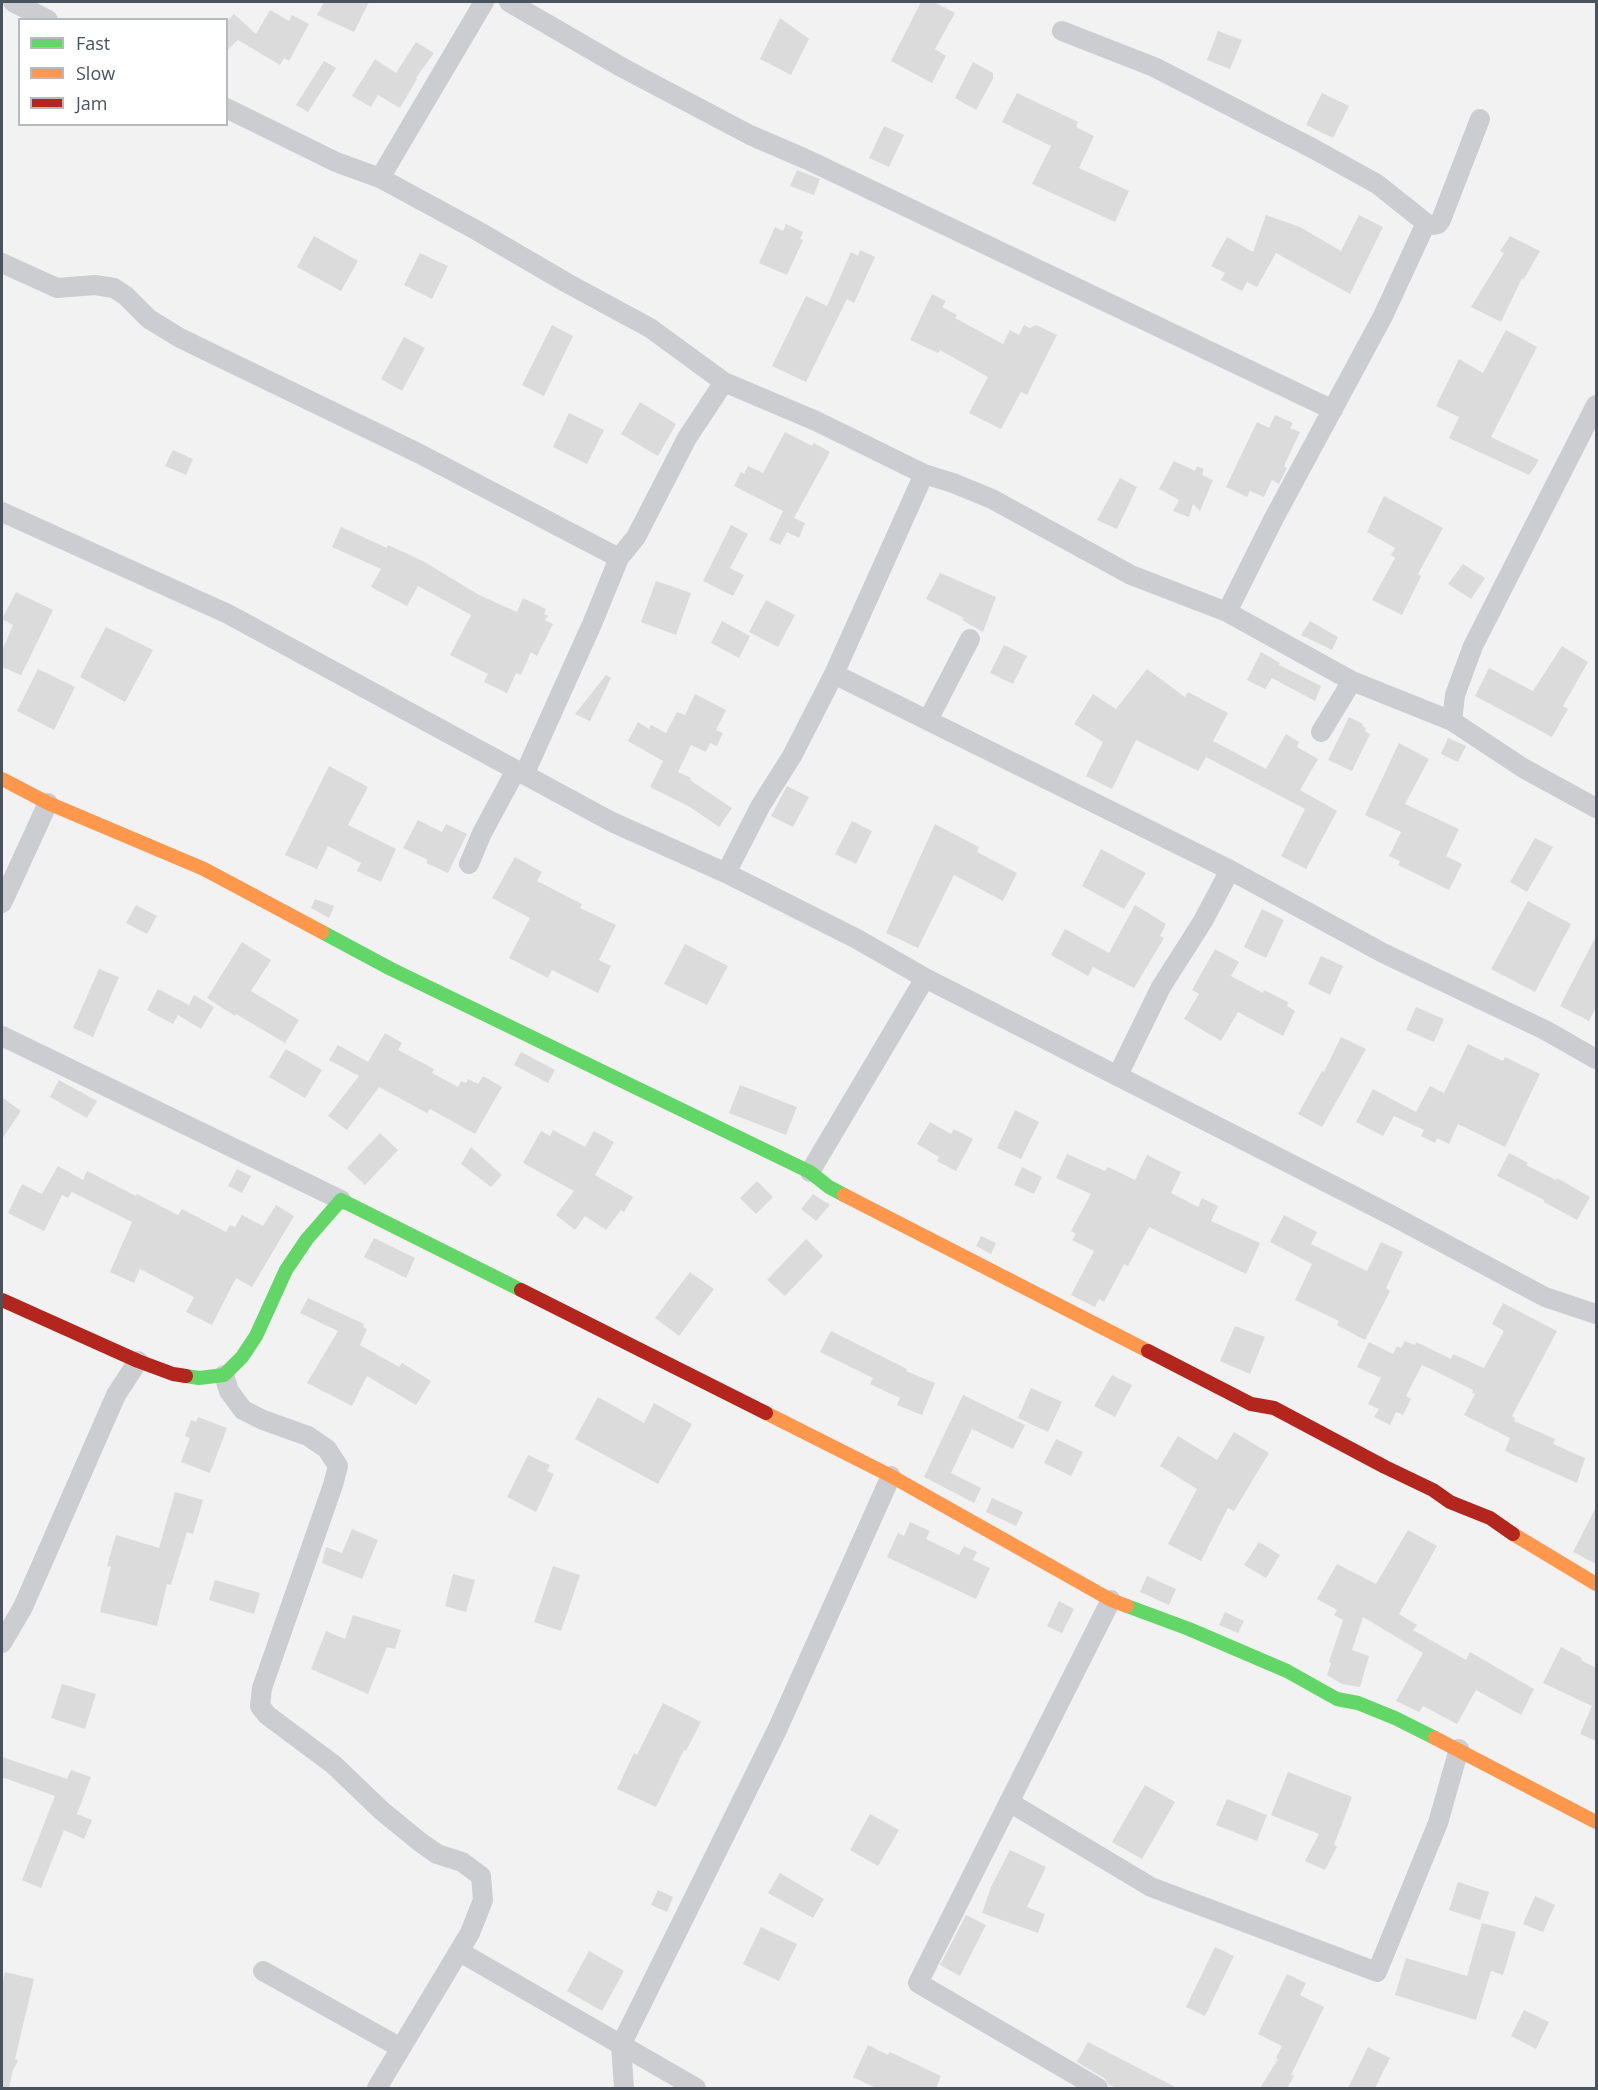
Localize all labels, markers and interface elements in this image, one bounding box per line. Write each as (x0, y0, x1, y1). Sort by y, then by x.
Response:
legend (18, 18, 228, 126)
text: Fast (76, 31, 110, 55)
text: Slow (76, 61, 115, 85)
text: Jam (76, 91, 108, 115)

